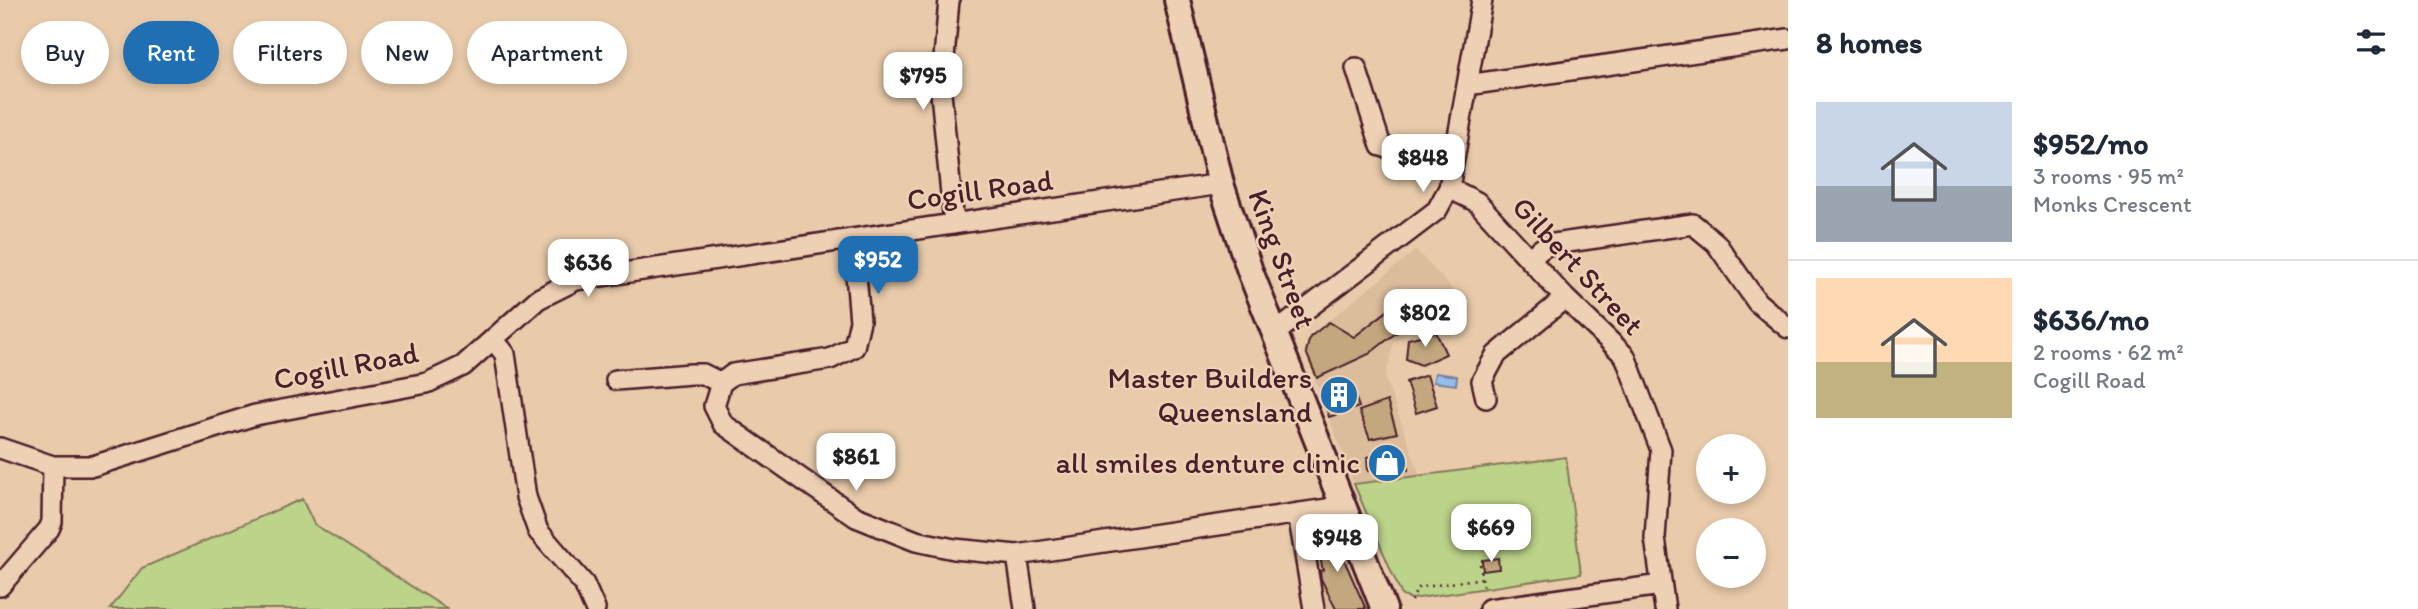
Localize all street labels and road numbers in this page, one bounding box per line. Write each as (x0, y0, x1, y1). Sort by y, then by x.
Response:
street label: Cogill Road (905, 161, 1056, 218)
street label: King Street (1240, 184, 1325, 334)
street label: Gilbert Street (1505, 189, 1652, 343)
street label: Cogill Road (270, 333, 422, 398)

